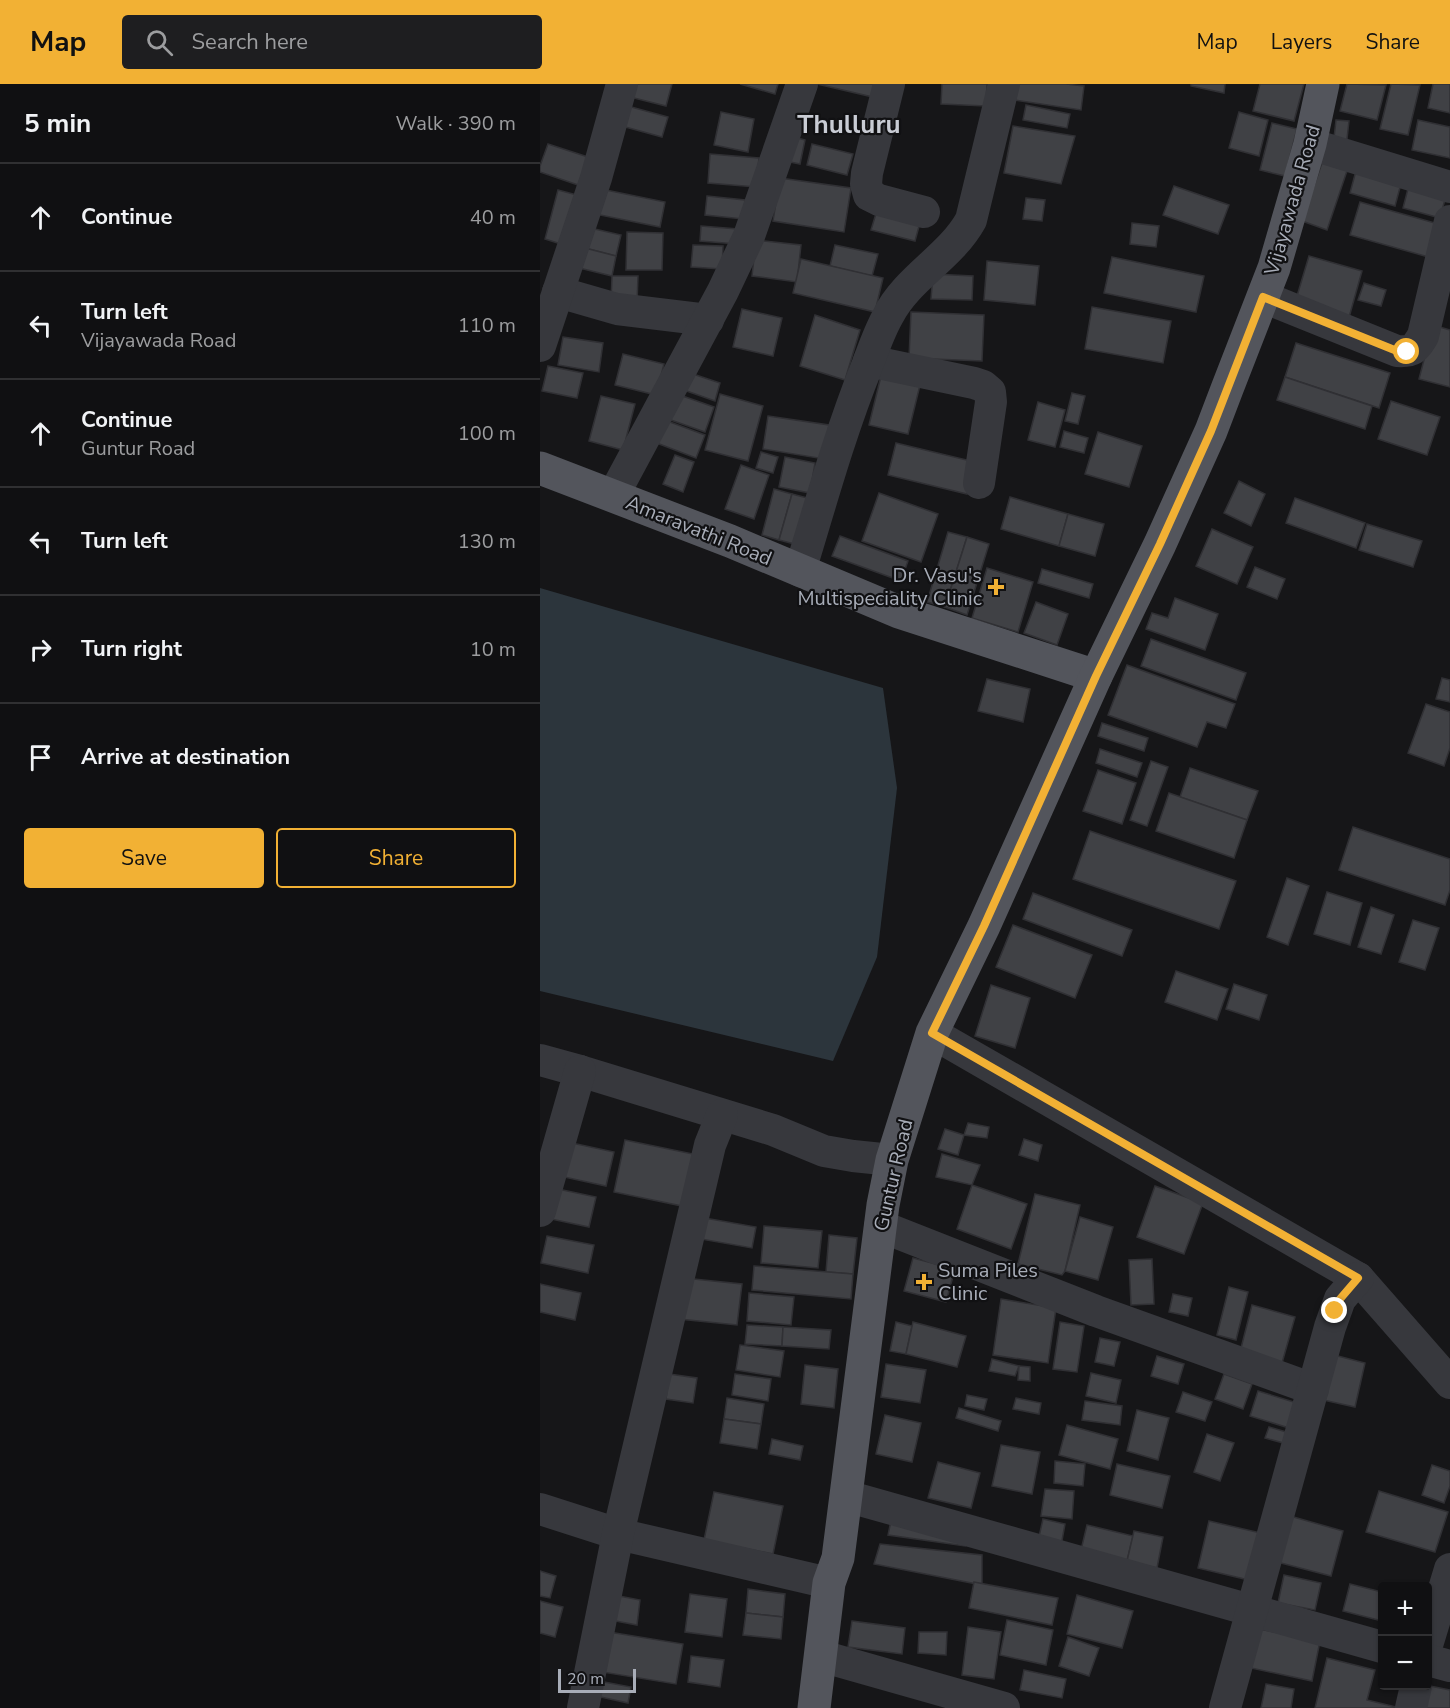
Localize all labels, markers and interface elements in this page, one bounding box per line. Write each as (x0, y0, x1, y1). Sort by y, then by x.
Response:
search box (122, 15, 542, 69)
text: Map (30, 23, 86, 61)
icon: search (143, 26, 176, 59)
text: Search here (191, 27, 308, 57)
text: Map (1196, 28, 1238, 56)
text: Layers (1271, 28, 1332, 56)
text: Share (1365, 28, 1420, 56)
text: 5 min (24, 106, 91, 141)
district label: Thulluru (797, 107, 901, 142)
text: Walk · 390 m (396, 110, 516, 137)
street label: Vijayawada Road (1258, 122, 1327, 279)
icon: ahead (24, 201, 57, 234)
text: Continue (81, 202, 172, 232)
text: 40 m (470, 204, 516, 231)
text: Turn left (81, 297, 168, 327)
icon: left (24, 309, 57, 342)
text: 110 m (458, 312, 516, 339)
text: Vijayawada Road (81, 327, 236, 354)
route start (1393, 338, 1419, 364)
text: Continue (81, 405, 172, 435)
icon: ahead (24, 417, 57, 450)
text: 100 m (458, 420, 516, 447)
text: Guntur Road (81, 435, 195, 462)
street label: Amaravathi Road (622, 489, 776, 572)
icon: left (24, 525, 57, 558)
text: Turn left (81, 526, 168, 556)
text: 130 m (458, 528, 516, 555)
place label: Dr. Vasu's Multispeciality Clinic (797, 562, 982, 612)
marker: Dr. Vasu's Multispeciality Clinic (987, 578, 1005, 596)
icon: right (24, 633, 57, 666)
text: Turn right (81, 634, 182, 664)
text: 10 m (470, 636, 516, 663)
icon: arrive (24, 741, 57, 774)
text: Arrive at destination (81, 742, 290, 772)
button: Save (24, 828, 264, 888)
button: Share (276, 828, 516, 888)
street label: Guntur Road (867, 1116, 919, 1234)
place label: Suma Piles Clinic (938, 1257, 1038, 1307)
marker: Suma Piles Clinic (915, 1273, 933, 1291)
route end (1321, 1297, 1347, 1323)
map controls (1378, 1582, 1432, 1690)
button: + (1378, 1582, 1432, 1636)
button: − (1378, 1636, 1432, 1690)
scale bar (558, 1666, 636, 1694)
text: 20 m (567, 1668, 604, 1690)

